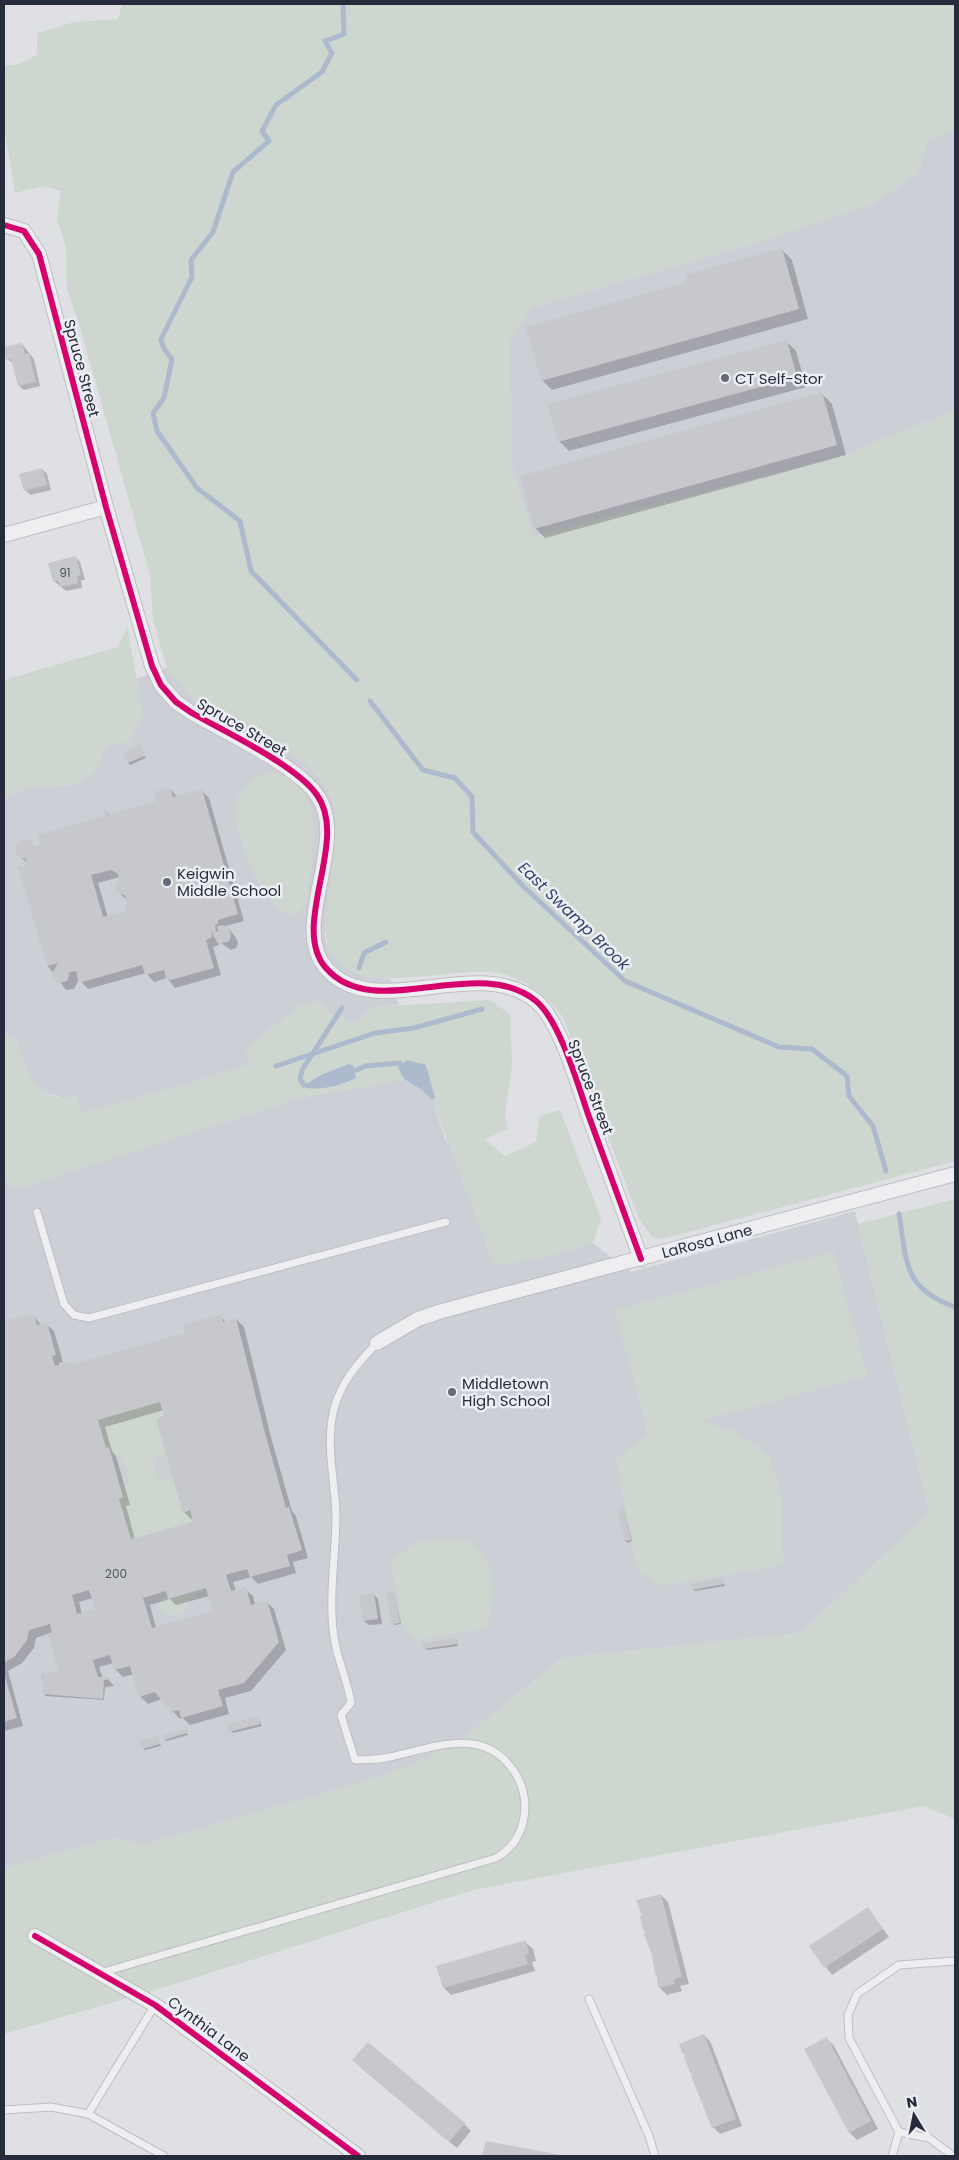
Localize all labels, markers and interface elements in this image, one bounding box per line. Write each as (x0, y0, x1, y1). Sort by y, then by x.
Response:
street label: Spruce Street (59, 317, 105, 419)
place label: CT Self-Stor (735, 368, 824, 389)
marker: CT Self-Stor (719, 372, 731, 384)
house number: 91 (59, 564, 71, 581)
street label: Spruce Street (193, 693, 291, 761)
water label: East Swamp Brook (513, 856, 636, 976)
place label: Keigwin Middle School (177, 863, 281, 901)
marker: Keigwin Middle School (161, 876, 173, 888)
street label: Spruce Street (563, 1036, 619, 1138)
street label: LaRosa Lane (659, 1219, 755, 1263)
place label: Middletown High School (462, 1373, 550, 1411)
marker: Middletown High School (446, 1386, 458, 1398)
house number: 200 (105, 1565, 127, 1582)
street label: Cynthia Lane (164, 1991, 254, 2067)
north arrow (889, 2090, 939, 2140)
text: N (905, 2091, 919, 2113)

